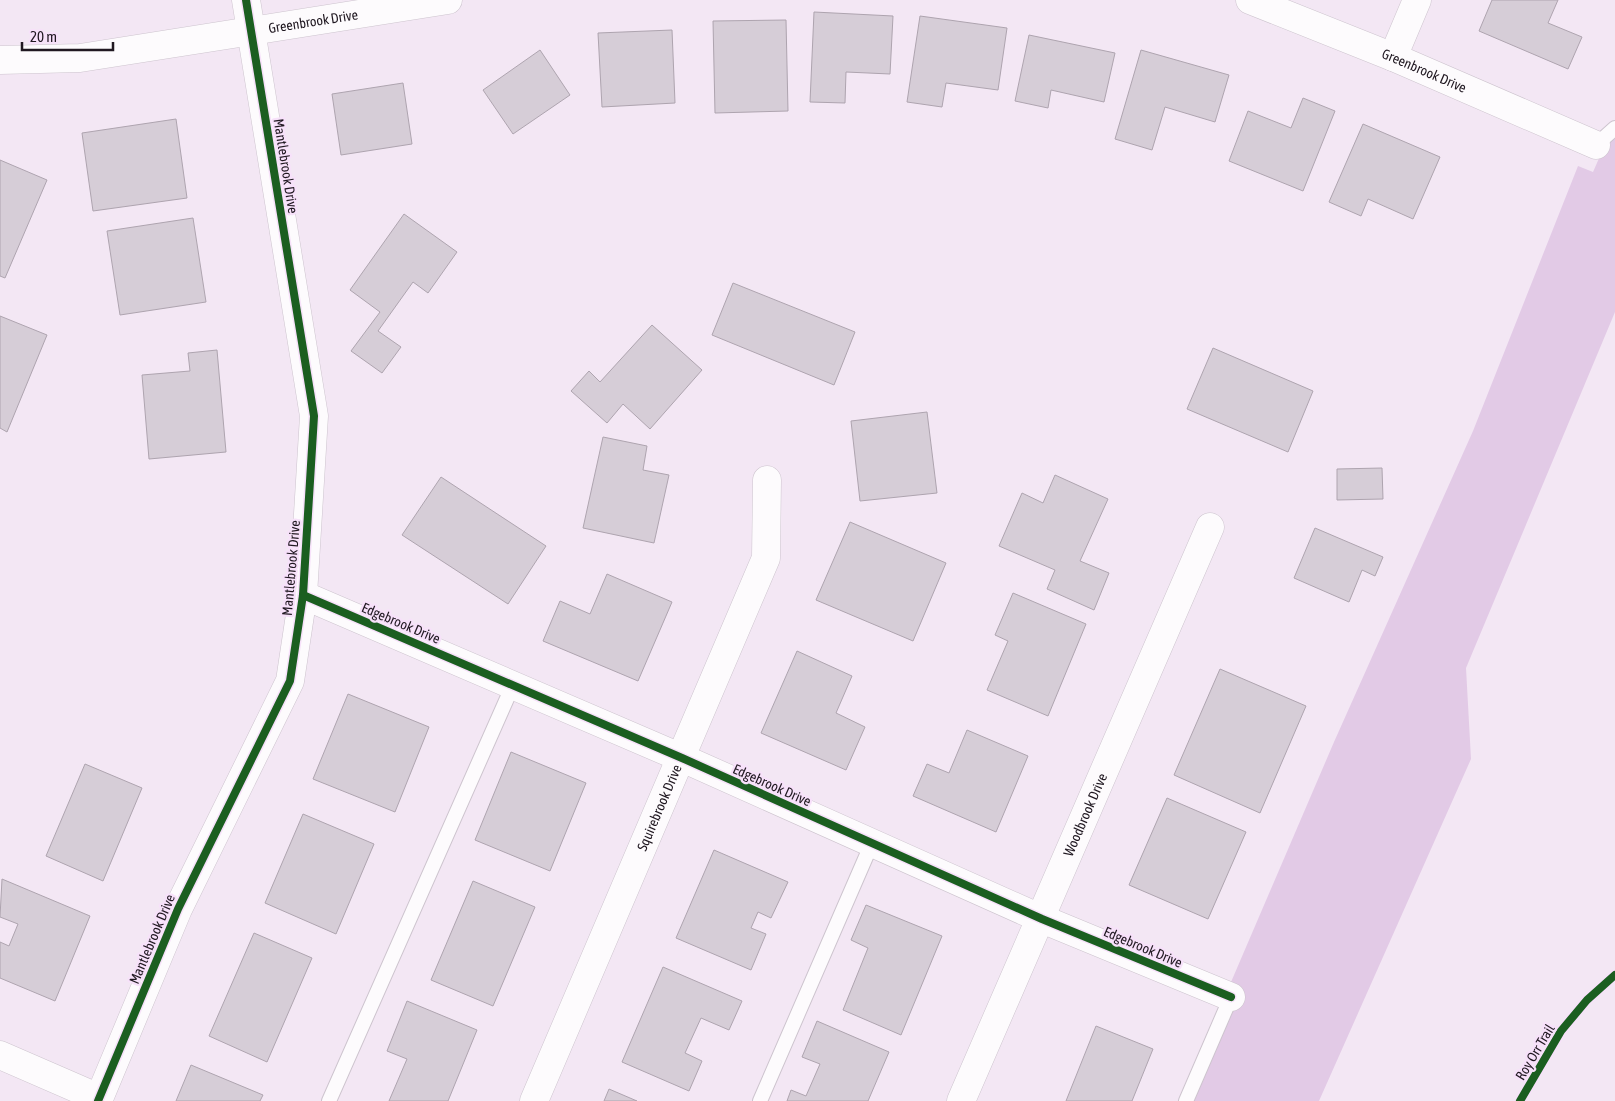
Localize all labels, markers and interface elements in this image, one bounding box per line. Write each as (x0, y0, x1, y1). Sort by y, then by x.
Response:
street label: Greenbrook Drive (267, 6, 359, 36)
scale bar (22, 20, 114, 52)
text: 20 m (30, 28, 57, 45)
street label: Greenbrook Drive (1380, 45, 1469, 96)
street label: Mantlebrook Drive (271, 117, 301, 215)
street label: Mantlebrook Drive (279, 520, 303, 616)
street label: Edgebrook Drive (359, 599, 443, 647)
street label: Edgebrook Drive (730, 761, 814, 809)
street label: Squirebrook Drive (634, 762, 685, 853)
street label: Woodbrook Drive (1060, 771, 1110, 859)
street label: Mantlebrook Drive (126, 892, 178, 986)
street label: Edgebrook Drive (1101, 923, 1185, 971)
street label: Roy Orr Trail (1512, 1021, 1558, 1083)

